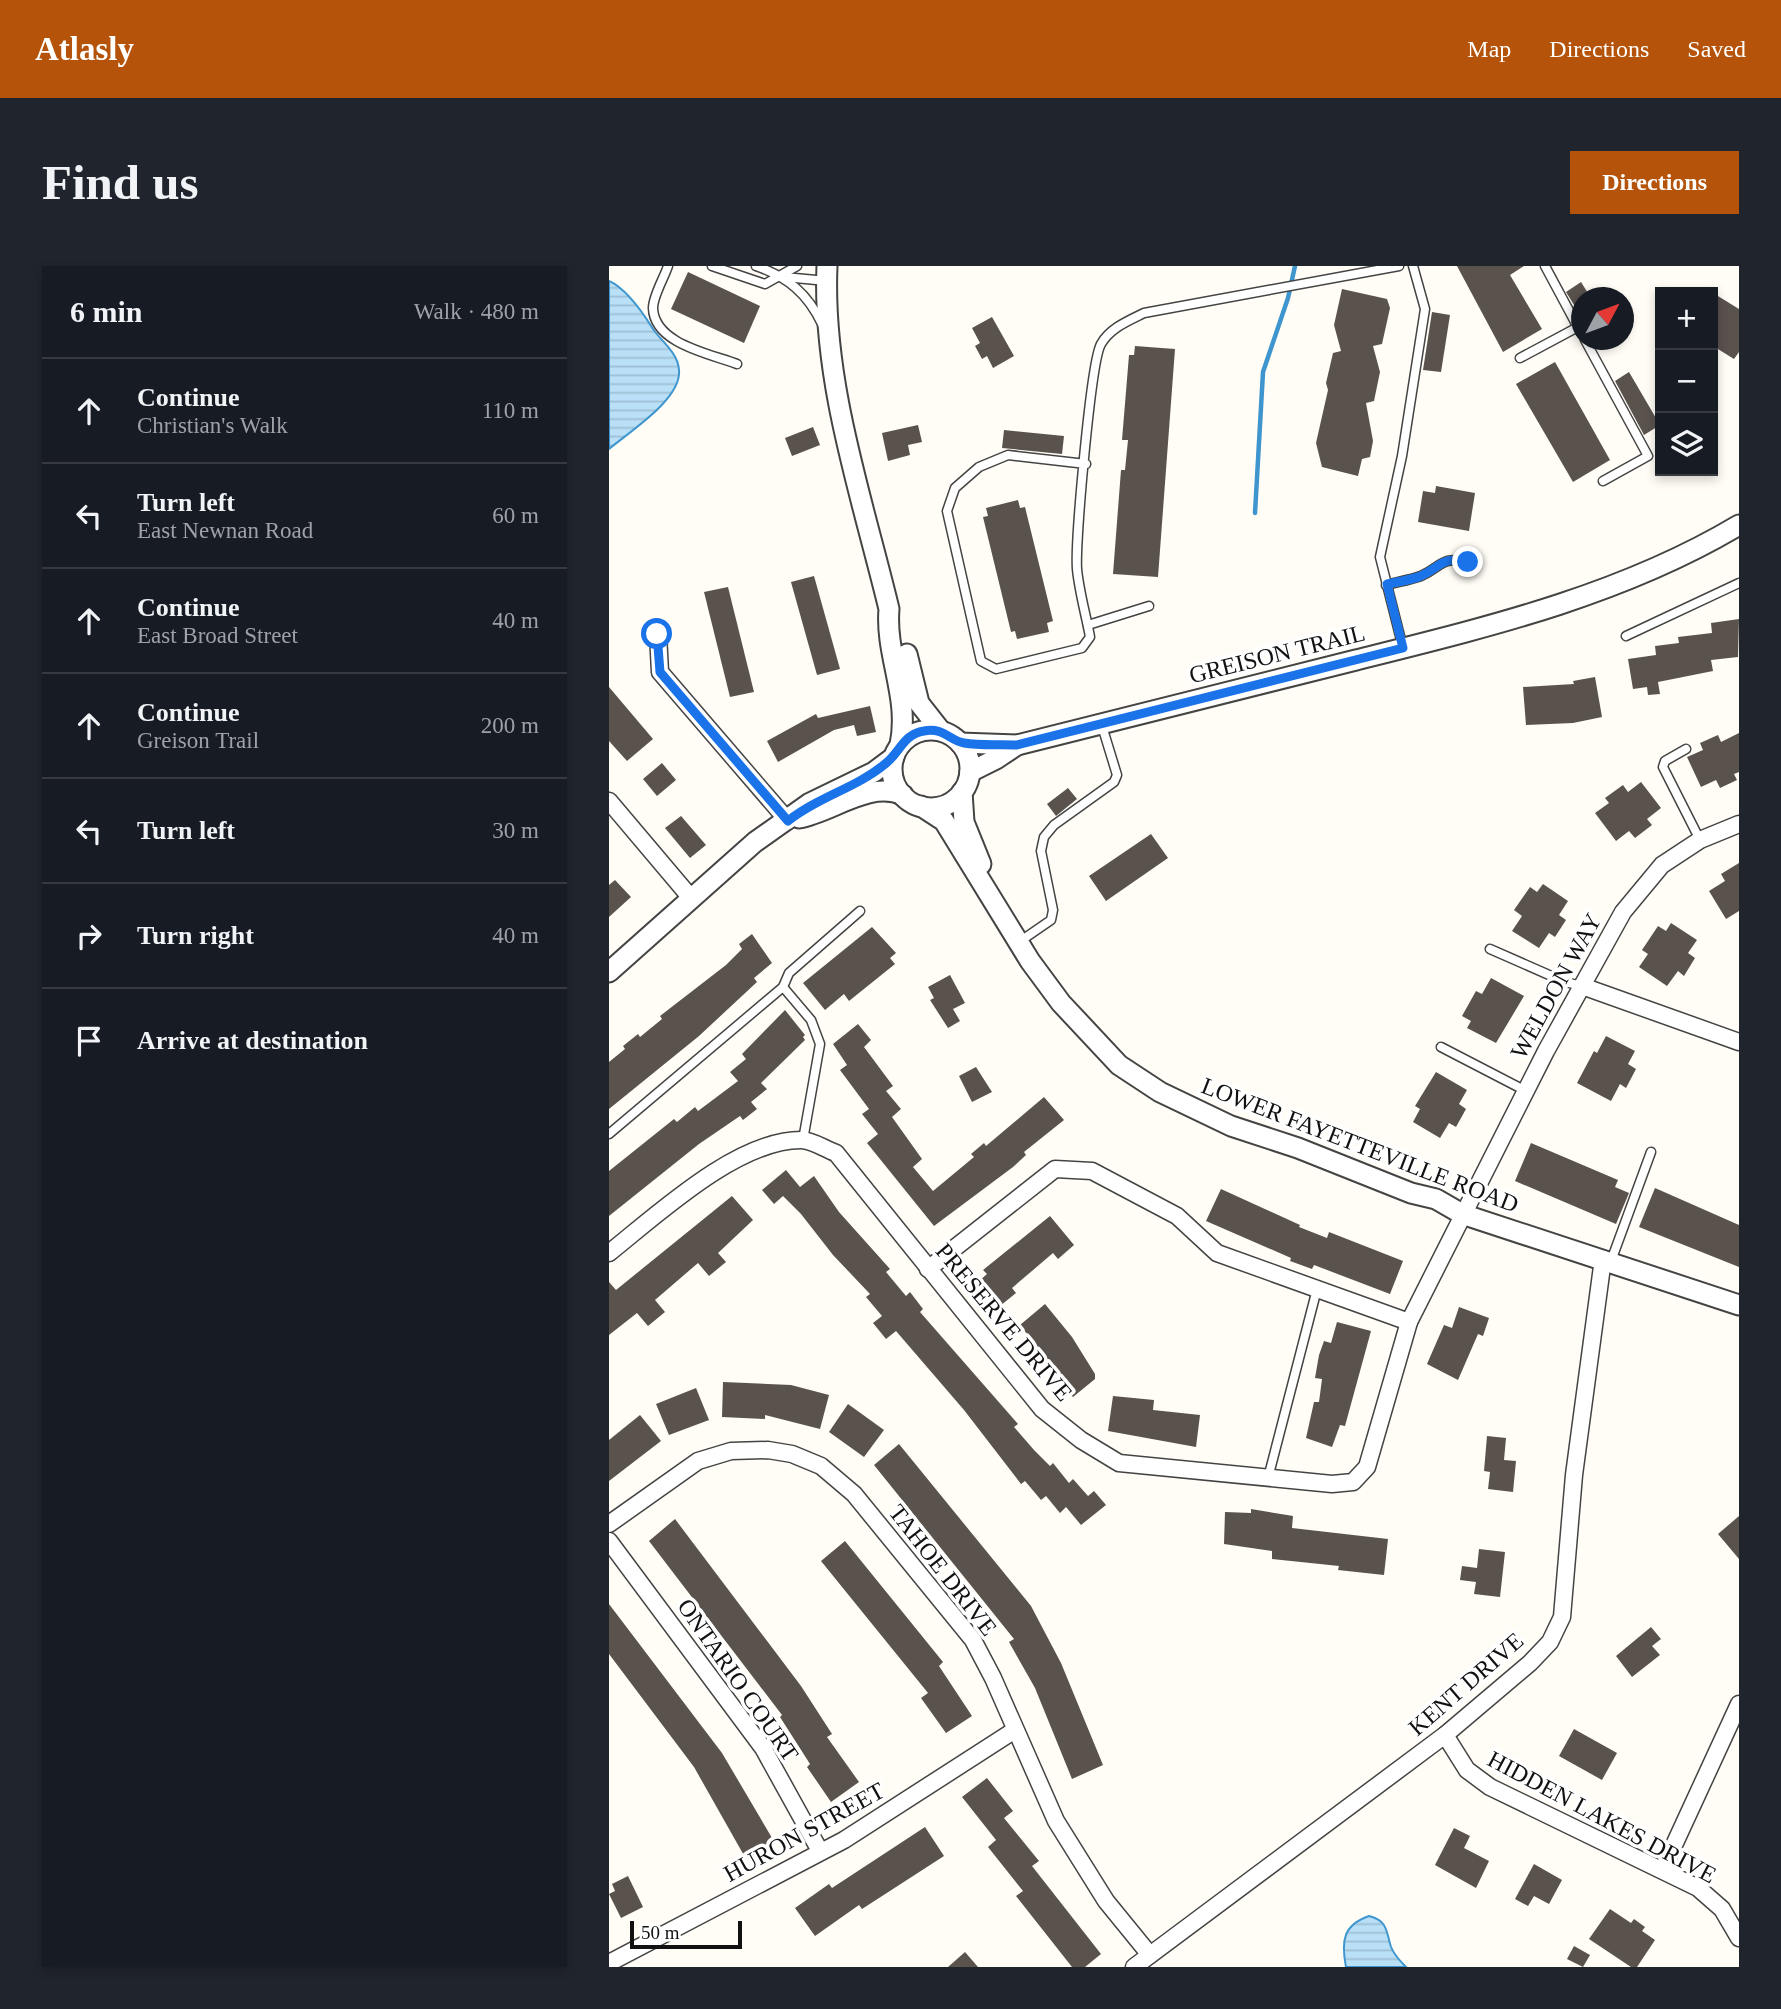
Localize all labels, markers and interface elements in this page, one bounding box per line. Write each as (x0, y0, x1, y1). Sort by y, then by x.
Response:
text: Atlasly (35, 31, 134, 67)
text: Map (1467, 36, 1511, 62)
text: Directions (1549, 36, 1649, 62)
text: Saved (1687, 36, 1746, 62)
button: Directions (1570, 151, 1739, 214)
text: Find us (42, 155, 199, 210)
north arrow (1571, 287, 1634, 350)
map controls (1655, 287, 1718, 476)
button: + (1655, 287, 1718, 350)
text: 6 min (70, 295, 143, 328)
text: Walk · 480 m (414, 299, 539, 324)
button: − (1655, 350, 1718, 413)
text: Continue (137, 383, 240, 412)
icon: ahead (70, 392, 108, 430)
text: 110 m (482, 398, 539, 423)
text: Christian's Walk (137, 413, 288, 438)
button: layers (1655, 413, 1718, 476)
text: Turn left (137, 488, 235, 517)
icon: left (70, 497, 108, 535)
text: 60 m (492, 503, 539, 528)
text: East Newnan Road (137, 518, 313, 543)
route end (1452, 546, 1483, 577)
text: Continue (137, 593, 240, 622)
icon: ahead (70, 602, 108, 640)
text: 40 m (492, 608, 539, 633)
route start (641, 618, 672, 649)
street label: GREISON TRAIL (1186, 620, 1368, 688)
text: East Broad Street (137, 623, 298, 648)
text: Continue (137, 698, 240, 727)
icon: ahead (70, 707, 108, 745)
text: 200 m (481, 713, 539, 738)
text: Greison Trail (137, 728, 259, 753)
icon: left (70, 812, 108, 850)
text: Turn left (137, 816, 235, 845)
text: 30 m (492, 818, 539, 843)
street label: WELDON WAY (1505, 909, 1607, 1063)
icon: right (70, 917, 108, 955)
text: Turn right (137, 921, 254, 950)
text: 40 m (492, 923, 539, 948)
icon: arrive (70, 1022, 108, 1060)
text: Arrive at destination (137, 1026, 368, 1055)
street label: LOWER FAYETTEVILLE ROAD (1198, 1072, 1522, 1218)
street label: PRESERVE DRIVE (931, 1238, 1077, 1406)
street label: TAHOE DRIVE (884, 1499, 1002, 1641)
street label: ONTARIO COURT (672, 1594, 804, 1766)
street label: KENT DRIVE (1404, 1627, 1528, 1741)
street label: HIDDEN LAKES DRIVE (1483, 1746, 1721, 1888)
street label: HURON STREET (719, 1777, 889, 1887)
scale bar (630, 1918, 742, 1950)
text: 50 m (641, 1922, 680, 1943)

